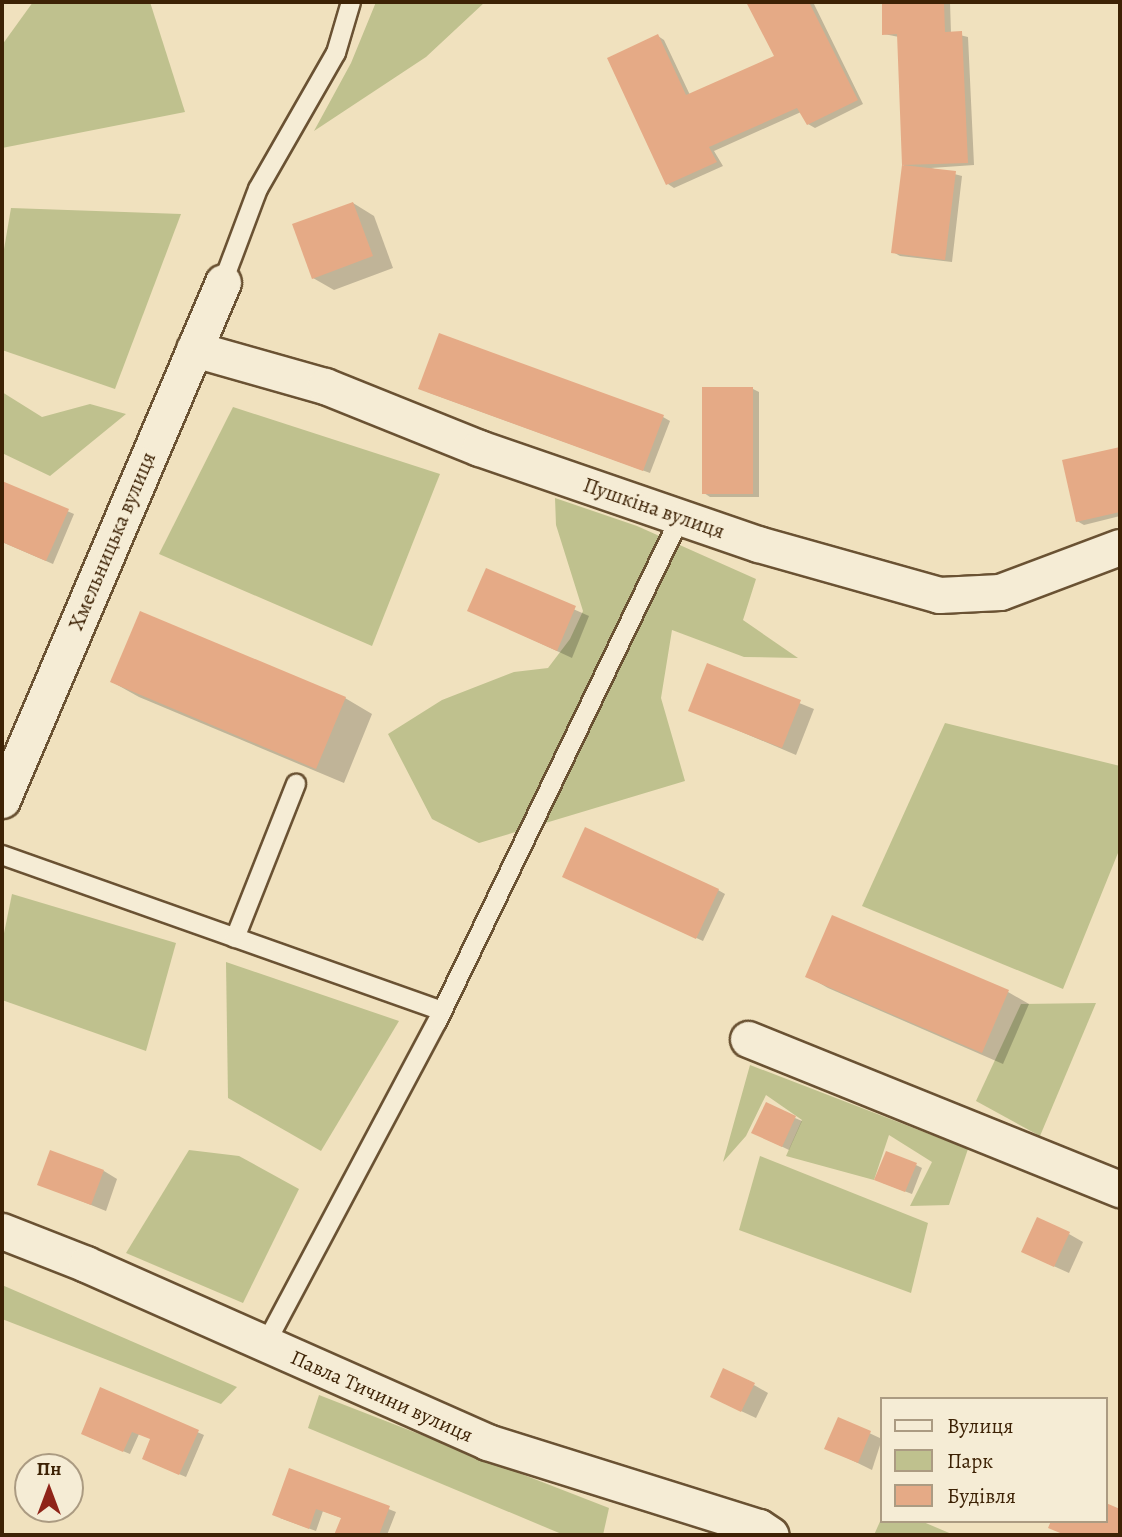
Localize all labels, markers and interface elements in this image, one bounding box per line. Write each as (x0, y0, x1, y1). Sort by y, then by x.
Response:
street label: Хмельницька вулиця (63, 448, 161, 634)
street label: Пушкіна вулиця (580, 472, 728, 544)
street label: Павла Тичини вулиця (287, 1344, 477, 1448)
legend (880, 1397, 1108, 1523)
text: Вулиця (947, 1412, 1013, 1440)
text: Парк (947, 1447, 993, 1475)
north arrow (14, 1453, 84, 1523)
text: Пн (37, 1456, 61, 1482)
text: Будівля (947, 1482, 1016, 1510)

